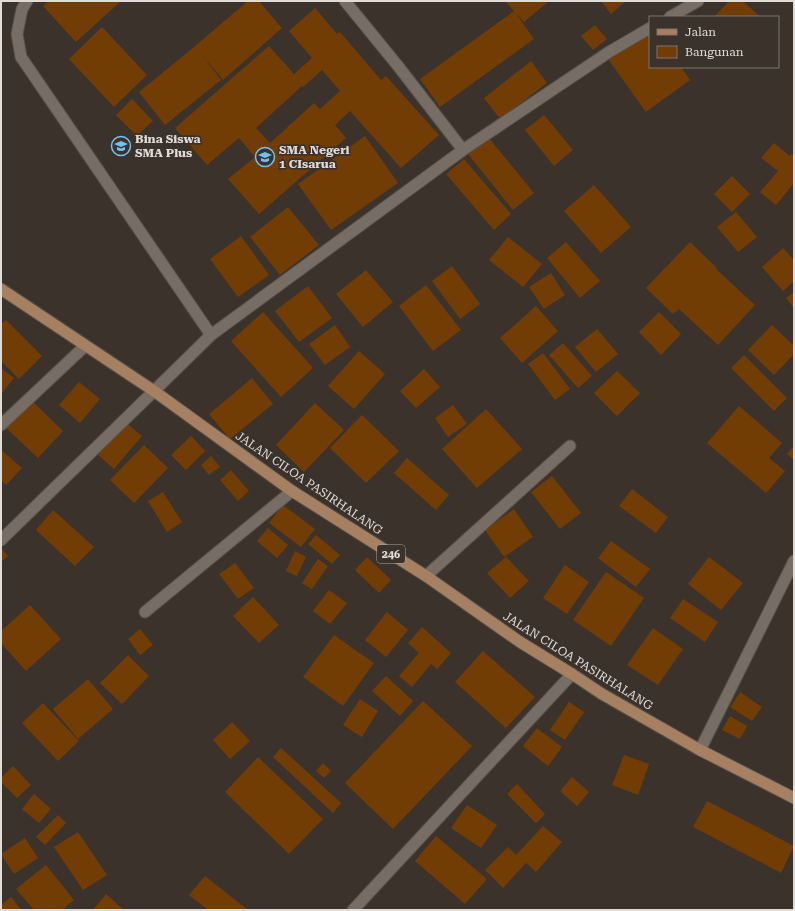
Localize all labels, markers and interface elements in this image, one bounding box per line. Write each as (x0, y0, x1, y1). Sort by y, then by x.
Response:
legend (649, 16, 779, 68)
text: Jalan (685, 25, 716, 39)
text: Bangunan (685, 45, 744, 59)
place label: Bina Siswa SMA Plus (135, 132, 201, 160)
school or university icon: Bina Siswa SMA Plus (110, 135, 132, 157)
place label: SMA Negeri 1 CIsarua (279, 143, 350, 171)
school or university icon: SMA Negeri 1 CIsarua (254, 146, 276, 168)
street label: JALAN CILOA PASIRHALANG (233, 429, 386, 538)
road number: 246 (377, 545, 405, 563)
street label: JALAN CILOA PASIRHALANG (501, 609, 656, 713)

